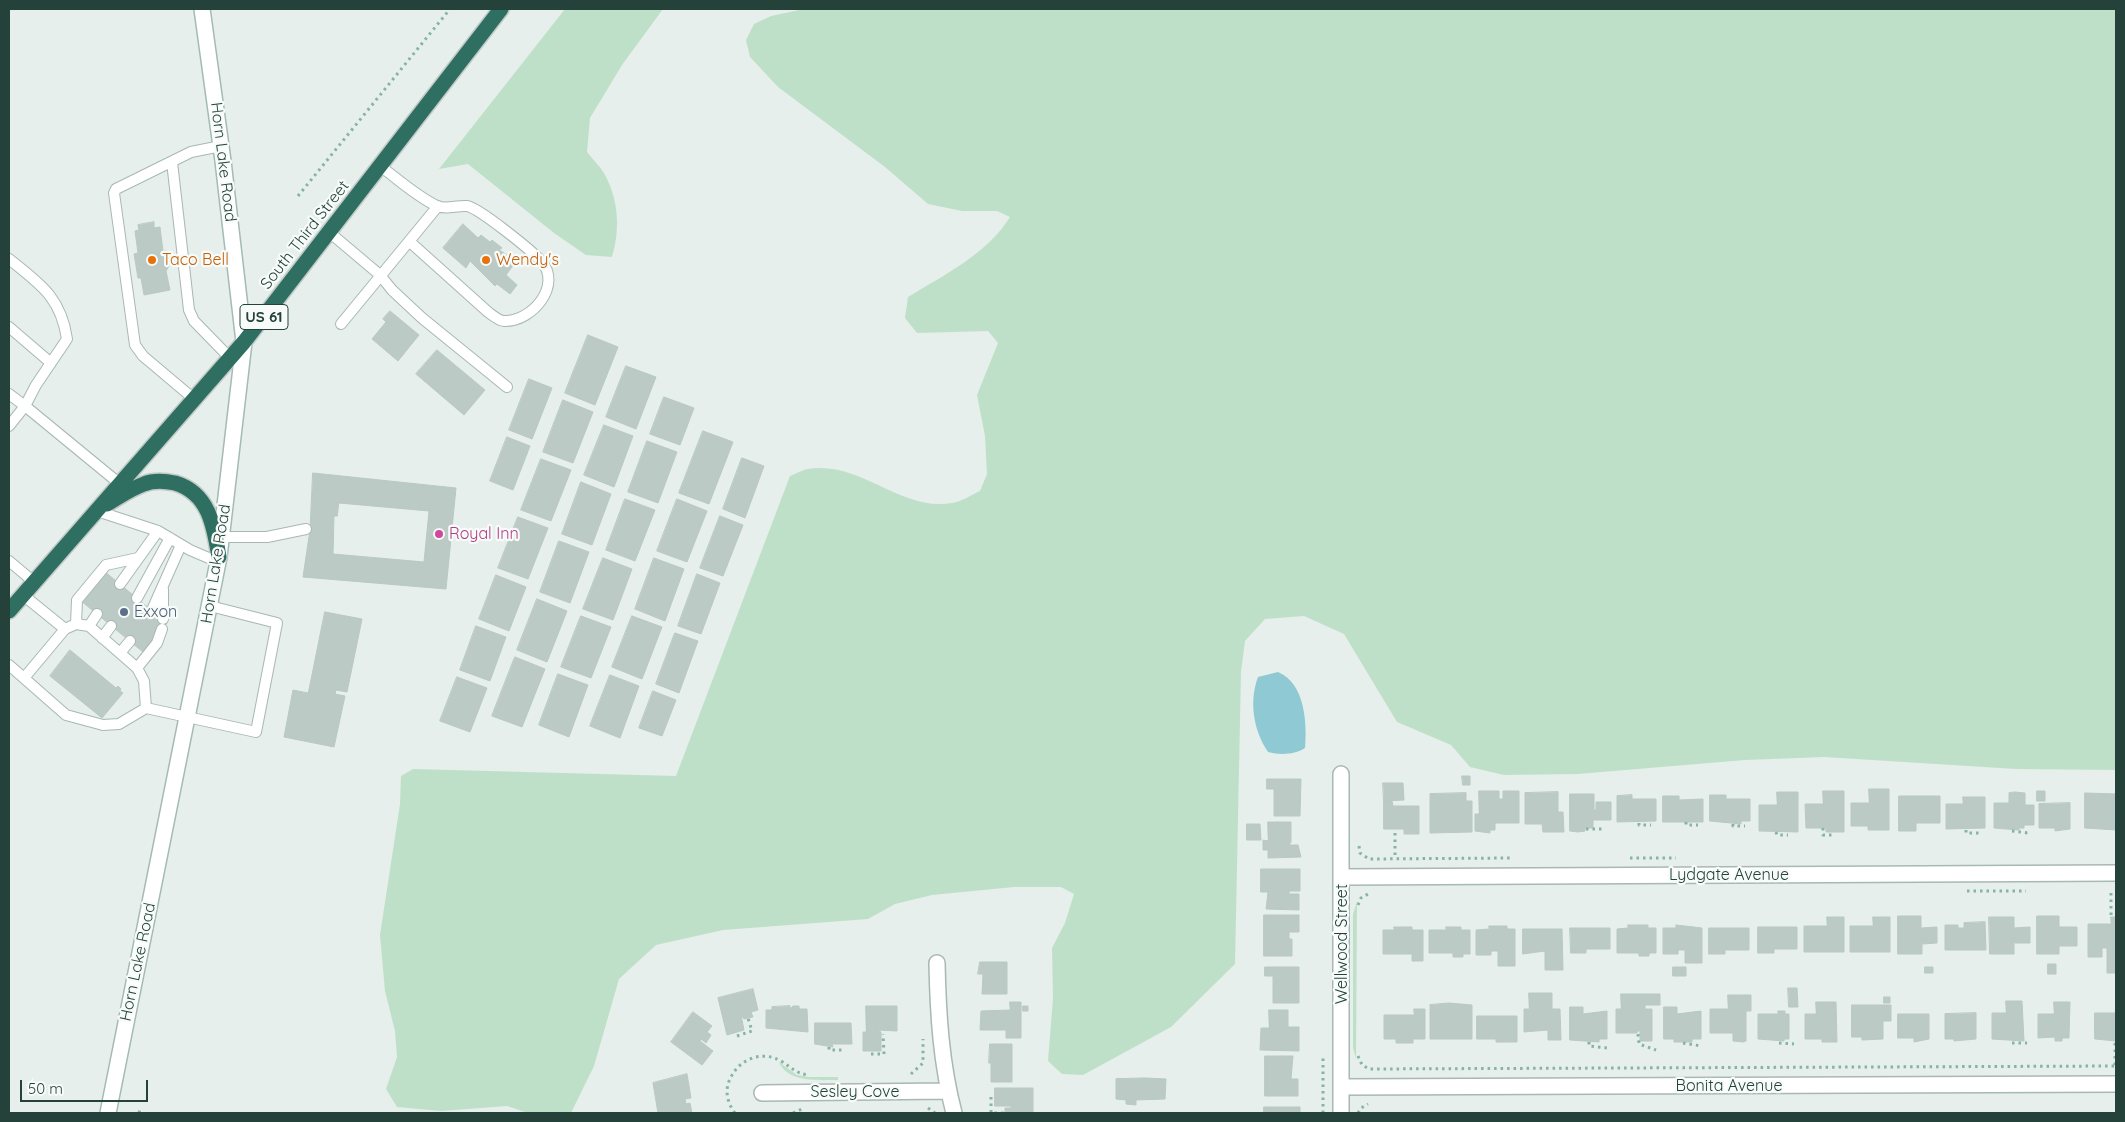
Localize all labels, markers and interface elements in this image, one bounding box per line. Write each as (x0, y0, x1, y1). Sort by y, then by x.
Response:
street label: Horn Lake Road (206, 101, 240, 223)
street label: South Third Street (257, 177, 353, 293)
place label: Taco Bell (162, 250, 229, 270)
place label: Wendy's (496, 250, 559, 270)
marker: Taco Bell (146, 254, 158, 266)
marker: Wendy's (480, 254, 492, 266)
road number: US 61 (240, 304, 288, 330)
street label: Horn Lake Road (197, 503, 235, 625)
place label: Royal Inn (449, 524, 519, 544)
marker: Royal Inn (433, 528, 445, 540)
place label: Exxon (134, 602, 177, 622)
marker: Exxon (118, 606, 130, 618)
street label: Lydgate Avenue (1669, 865, 1789, 885)
street label: Wellwood Street (1332, 884, 1352, 1004)
street label: Horn Lake Road (116, 901, 160, 1023)
scale bar (22, 1070, 150, 1102)
street label: Bonita Avenue (1676, 1076, 1782, 1096)
text: 50 m (28, 1079, 63, 1098)
street label: Sesley Cove (811, 1082, 899, 1102)

